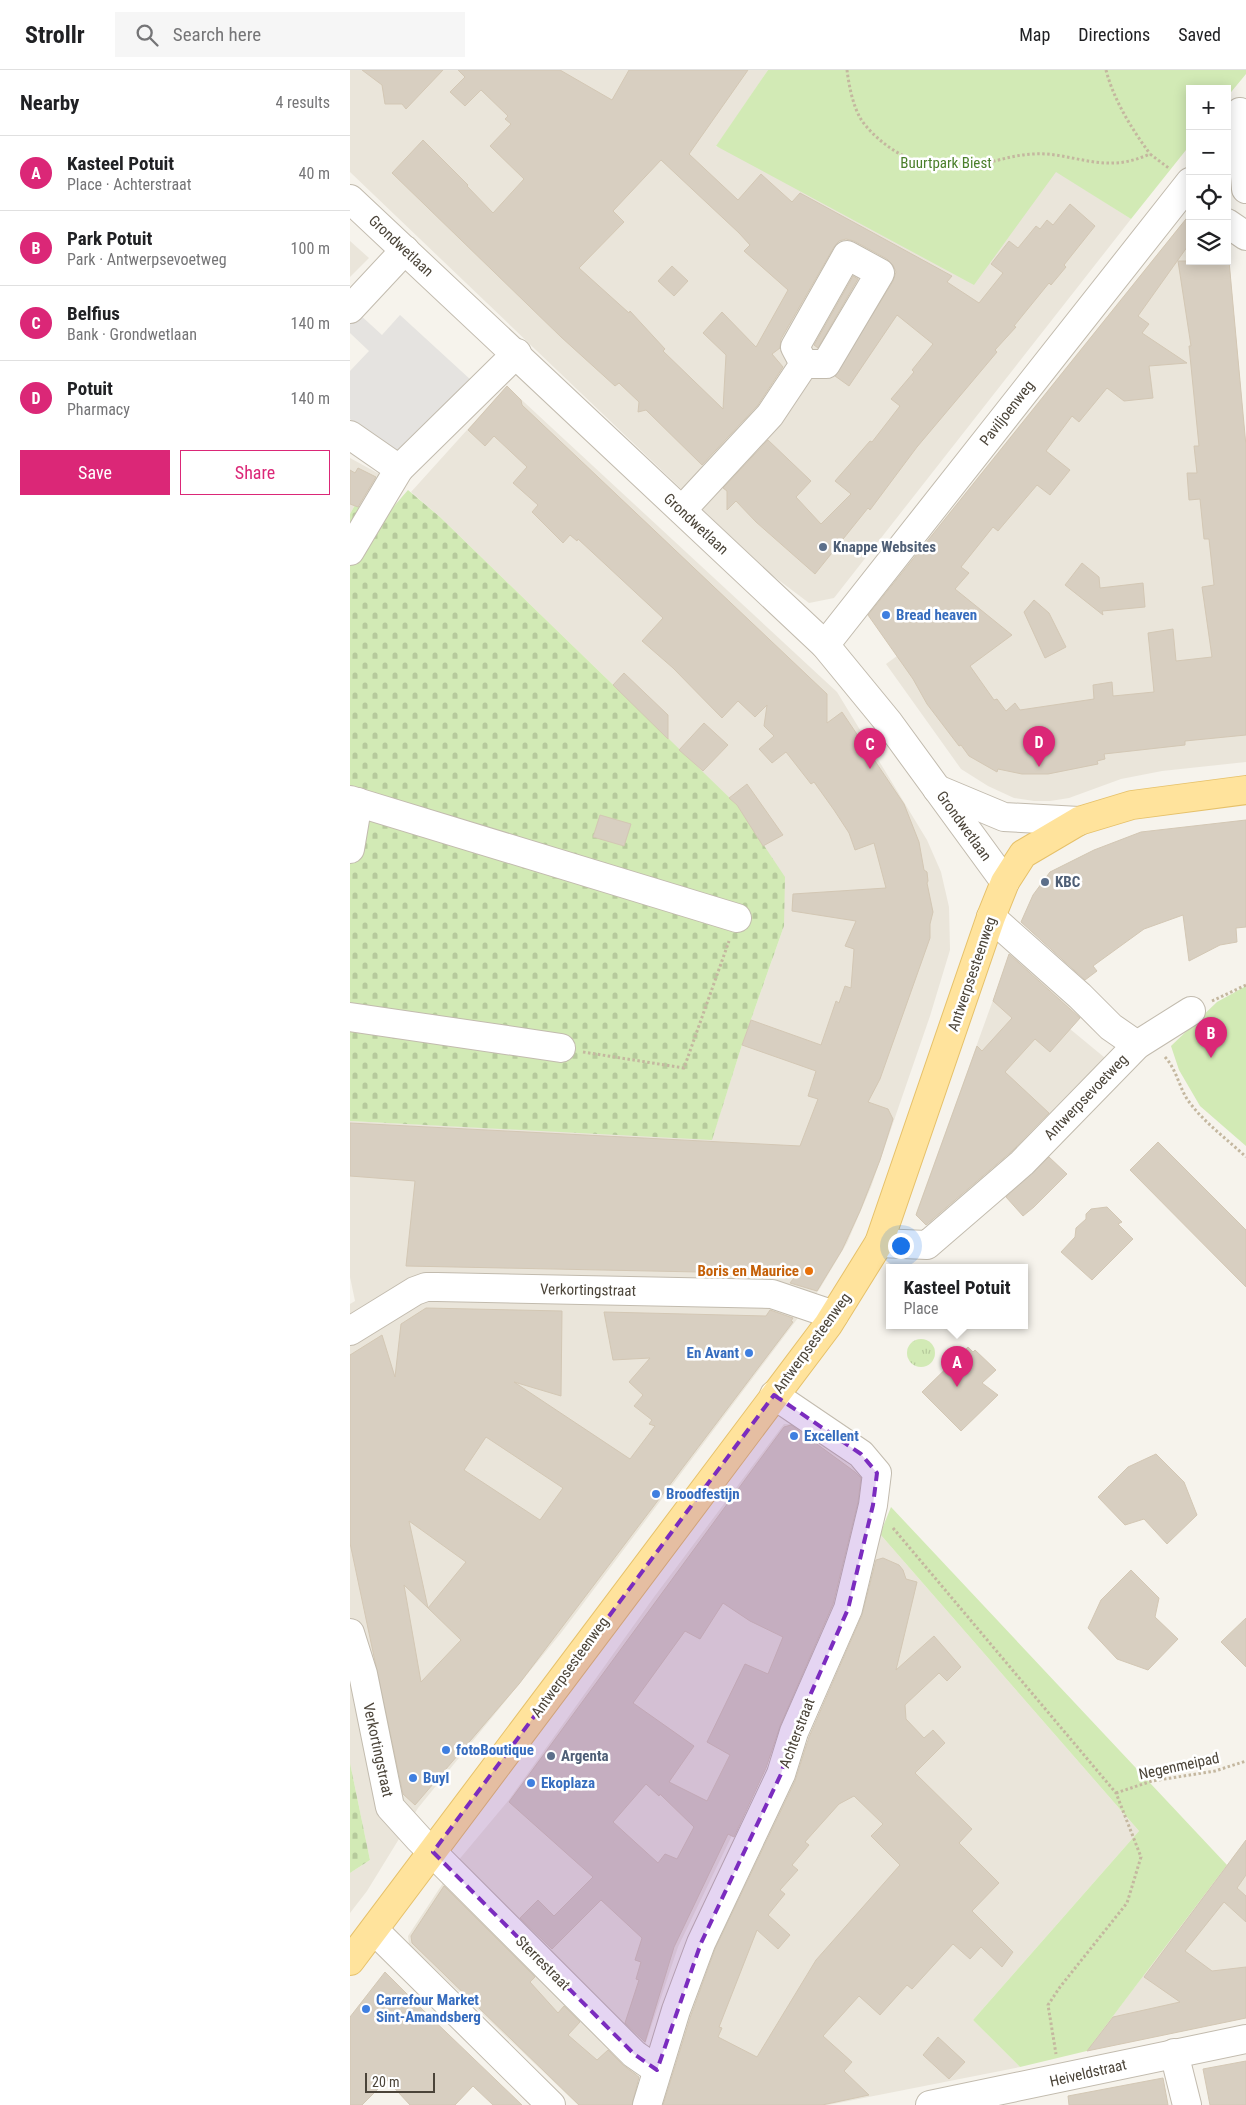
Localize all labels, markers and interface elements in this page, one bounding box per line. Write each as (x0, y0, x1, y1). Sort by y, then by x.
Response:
search box (115, 12, 465, 57)
text: Strollr (25, 21, 85, 49)
icon: search (133, 21, 161, 49)
text: Search here (173, 23, 261, 46)
text: Map (1019, 24, 1050, 45)
text: Directions (1078, 24, 1150, 45)
text: Saved (1178, 24, 1221, 45)
map controls (1186, 85, 1231, 265)
button: + (1186, 85, 1231, 130)
text: Nearby (20, 91, 79, 115)
text: 4 results (275, 93, 330, 112)
button: − (1186, 130, 1231, 175)
text: Kasteel Potuit (67, 152, 174, 175)
park label: Buurtpark Biest (900, 154, 992, 172)
text: A (31, 164, 41, 183)
text: 40 m (298, 164, 330, 183)
text: Place · Achterstraat (67, 175, 191, 194)
button: locate (1186, 175, 1231, 220)
street label: Grondwetlaan (365, 212, 437, 280)
button: layers (1186, 220, 1231, 265)
text: Park Potuit (67, 227, 152, 250)
text: B (32, 239, 40, 258)
text: 100 m (291, 239, 330, 258)
text: Park · Antwerpsevoetweg (67, 250, 227, 269)
text: Belfius (67, 302, 120, 325)
text: C (31, 314, 41, 333)
text: 140 m (291, 314, 330, 333)
text: Bank · Grondwetlaan (67, 325, 197, 344)
text: Potuit (67, 377, 113, 400)
street label: Paviljoenweg (976, 377, 1038, 449)
text: D (31, 389, 41, 408)
text: 140 m (291, 389, 330, 408)
text: Pharmacy (67, 400, 130, 419)
button: Save (20, 450, 170, 495)
button: Share (180, 450, 330, 495)
street label: Grondwetlaan (660, 490, 732, 558)
place label: Knappe Websites (833, 538, 936, 556)
marker: Knappe Websites (817, 541, 829, 553)
place label: Bread heaven (896, 606, 977, 624)
marker: Bread heaven (880, 609, 892, 621)
pin: D (1023, 726, 1055, 767)
pin: C (854, 728, 886, 769)
street label: Grondwetlaan (933, 788, 995, 864)
place label: KBC (1055, 873, 1081, 891)
marker: KBC (1039, 876, 1051, 888)
street label: Antwerpsesteenweg (944, 914, 1000, 1034)
pin: B (1195, 1017, 1227, 1058)
street label: Antwerpsevoetweg (1040, 1050, 1132, 1144)
your location (888, 1233, 914, 1259)
place label: Boris en Maurice (697, 1262, 799, 1280)
popup (886, 1264, 1028, 1329)
marker: Boris en Maurice (803, 1265, 815, 1277)
text: Kasteel Potuit (903, 1276, 1011, 1299)
street label: Verkortingstraat (540, 1280, 636, 1300)
street label: Antwerpsesteenweg (770, 1289, 854, 1397)
text: Place (903, 1299, 939, 1318)
place label: En Avant (687, 1344, 739, 1362)
pin: A (941, 1346, 973, 1387)
marker: En Avant (743, 1347, 755, 1359)
place label: Excellent (804, 1427, 859, 1445)
marker: Excellent (788, 1430, 800, 1442)
place label: Broodfestijn (666, 1485, 740, 1503)
marker: Broodfestijn (650, 1488, 662, 1500)
street label: Antwerpsesteenweg (528, 1613, 612, 1721)
street label: Achterstraat (775, 1696, 819, 1770)
street label: Verkortingstraat (359, 1701, 397, 1799)
place label: fotoBoutique (456, 1741, 534, 1759)
marker: fotoBoutique (440, 1744, 452, 1756)
place label: Argenta (561, 1747, 609, 1765)
street label: Negenmeipad (1137, 1749, 1221, 1783)
marker: Argenta (545, 1750, 557, 1762)
place label: Buyl (423, 1769, 449, 1787)
marker: Buyl (407, 1772, 419, 1784)
place label: Ekoplaza (541, 1774, 595, 1792)
marker: Ekoplaza (525, 1777, 537, 1789)
street label: Sterrestraat (512, 1932, 574, 1994)
place label: Carrefour Market Sint-Amandsberg (376, 1991, 481, 2026)
marker: Carrefour Market Sint-Amandsberg (360, 2003, 372, 2015)
street label: Heiveldstraat (1048, 2055, 1128, 2091)
scale bar (365, 2070, 435, 2093)
text: 20 m (372, 2074, 400, 2090)

